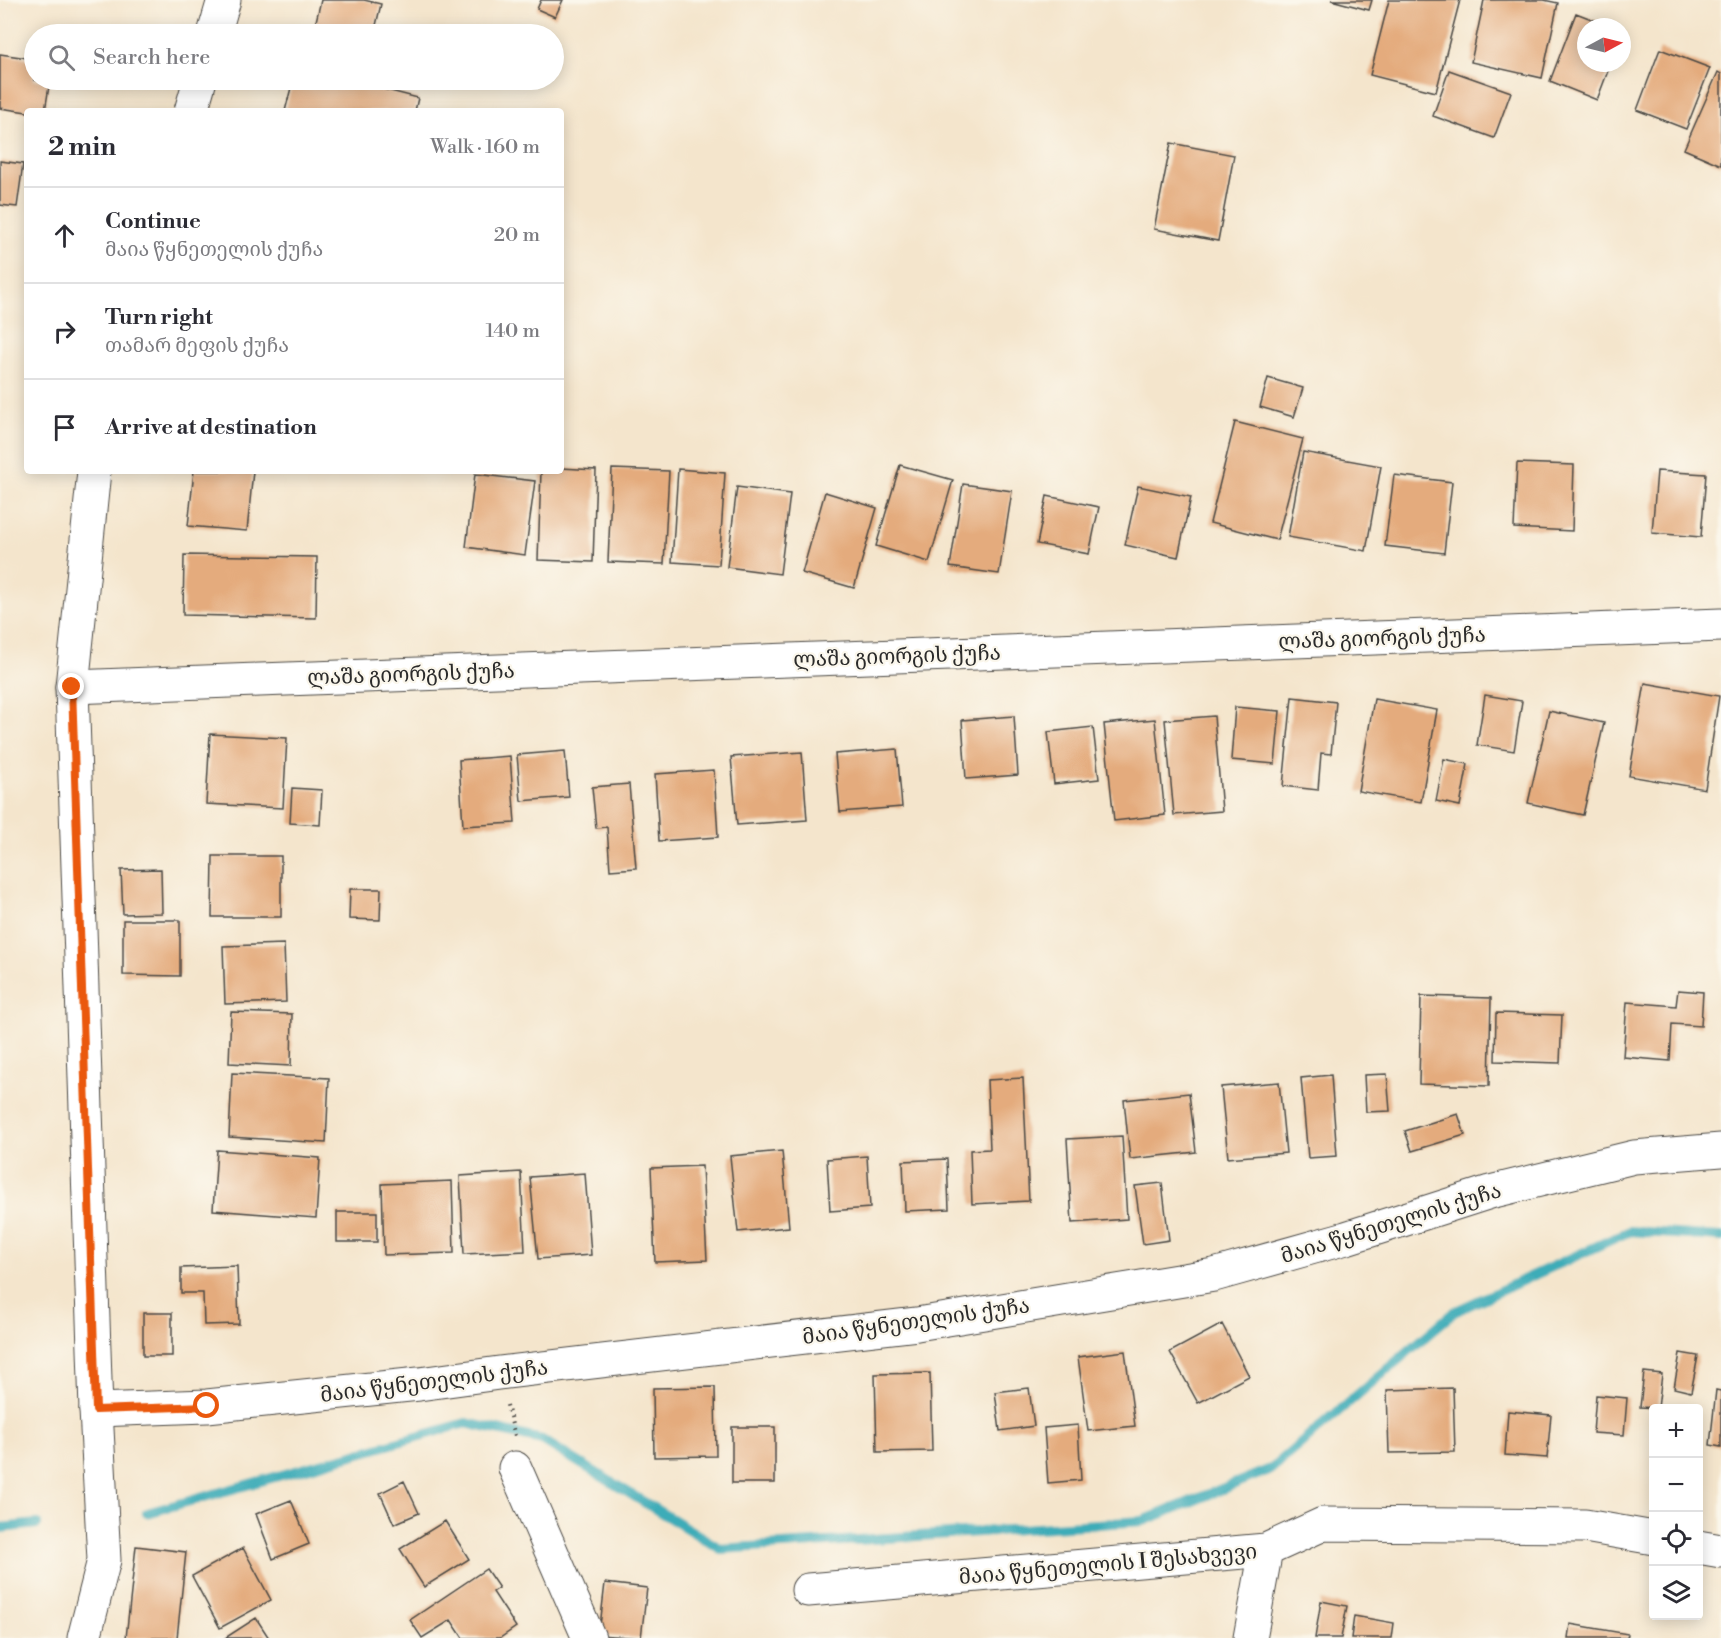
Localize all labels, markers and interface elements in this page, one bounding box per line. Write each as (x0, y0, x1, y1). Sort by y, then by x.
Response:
north arrow (1577, 18, 1631, 72)
search box (24, 24, 564, 90)
icon: search (45, 41, 78, 74)
text: Search here (93, 44, 210, 71)
text: 2 min (48, 131, 116, 163)
text: Walk · 160 m (430, 135, 540, 160)
text: Continue (105, 208, 201, 235)
icon: ahead (48, 219, 81, 252)
text: 20 m (494, 223, 540, 248)
text: მაია წყნეთელის ქუჩა (105, 238, 323, 263)
text: Turn right (105, 304, 213, 331)
icon: right (48, 315, 81, 348)
text: 140 m (485, 319, 540, 344)
text: თამარ მეფის ქუჩა (105, 334, 289, 359)
icon: arrive (48, 411, 81, 444)
text: Arrive at destination (105, 414, 317, 441)
street label: ლაშა გიორგის ქუჩა (1278, 622, 1486, 656)
street label: ლაშა გიორგის ქუჩა (793, 640, 1001, 674)
street label: ლაშა გიორგის ქუჩა (307, 658, 515, 692)
route end (58, 673, 84, 699)
street label: მაია წყნეთელის ქუჩა (1278, 1178, 1505, 1270)
street label: მაია წყნეთელის ქუჩა (801, 1293, 1031, 1351)
street label: მაია წყნეთელის ქუჩა (319, 1355, 549, 1409)
route start (193, 1392, 219, 1418)
map controls (1649, 1404, 1703, 1620)
button: + (1649, 1404, 1703, 1458)
button: − (1649, 1458, 1703, 1512)
button: locate (1649, 1512, 1703, 1566)
street label: მაია წყნეთელის I შესახვევი (958, 1539, 1258, 1591)
button: layers (1649, 1566, 1703, 1620)

